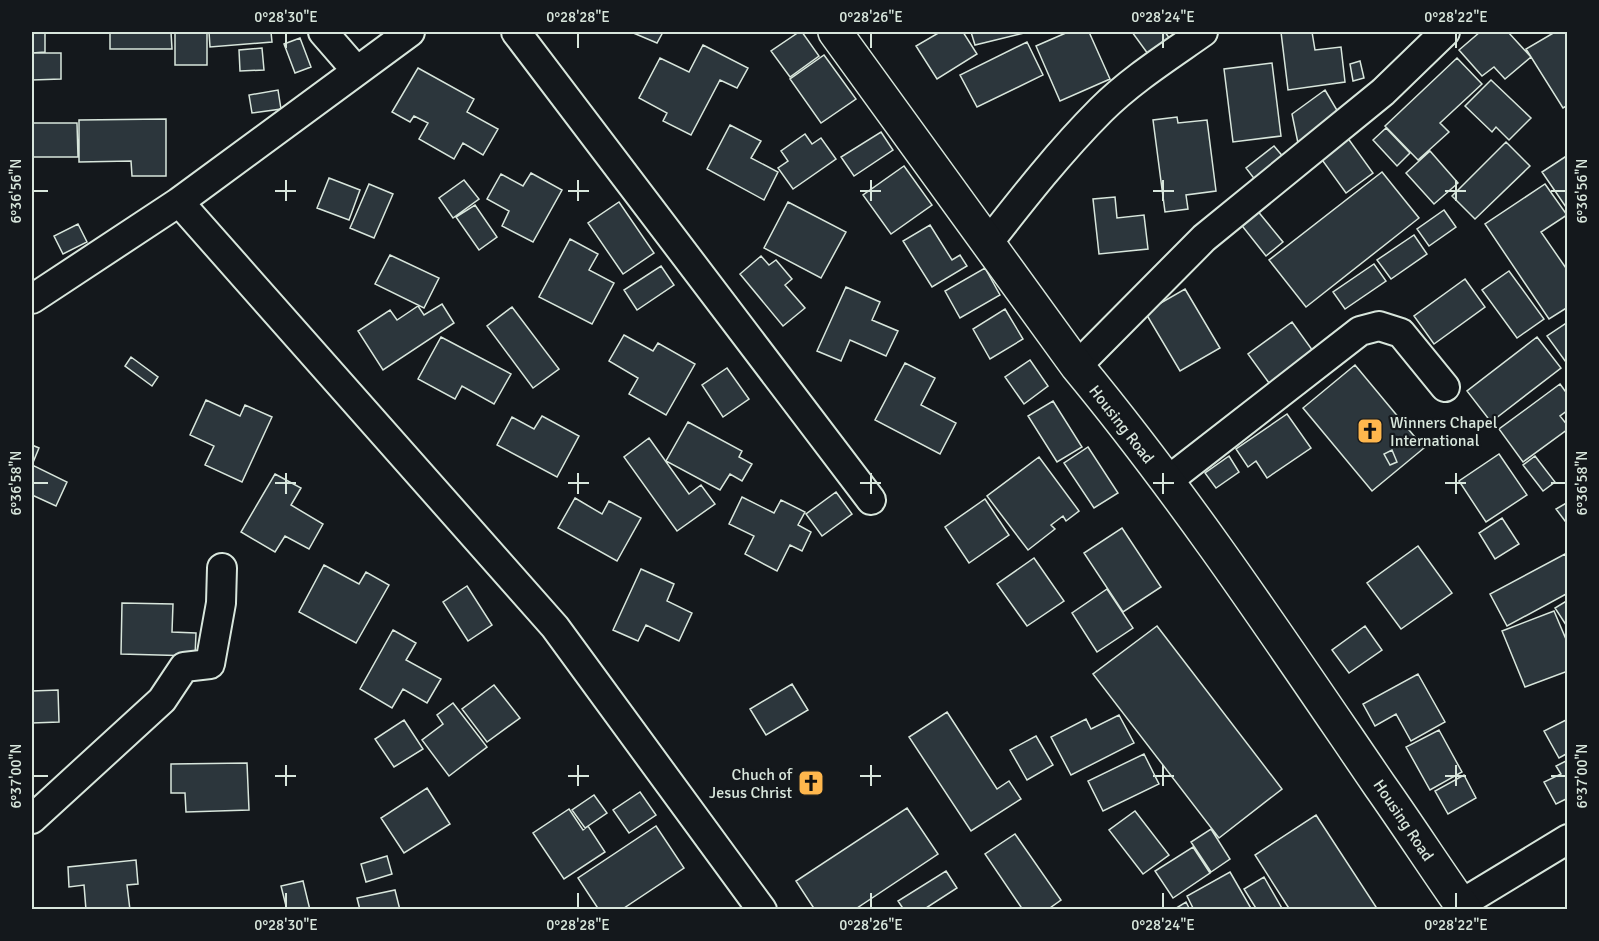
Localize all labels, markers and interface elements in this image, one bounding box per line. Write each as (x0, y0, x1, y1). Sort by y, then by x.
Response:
text: 0°28'30"E (254, 8, 318, 26)
text: 0°28'28"E (546, 8, 610, 26)
text: 0°28'26"E (839, 8, 903, 26)
text: 0°28'24"E (1131, 8, 1195, 26)
text: 0°28'22"E (1424, 8, 1488, 26)
text: 6°36'56"N (7, 158, 25, 224)
text: 6°36'56"N (1573, 158, 1591, 224)
street label: Housing Road (1084, 381, 1158, 468)
place label: Winners Chapel International (1390, 413, 1498, 451)
church icon: Winners Chapel International (1355, 416, 1385, 446)
text: 6°36'58"N (7, 450, 25, 516)
text: 6°36'58"N (1573, 450, 1591, 516)
text: 6°37'00"N (7, 743, 25, 809)
text: 6°37'00"N (1573, 743, 1591, 809)
place label: Chuch of Jesus Christ (709, 765, 793, 803)
church icon: Chuch of Jesus Christ (796, 768, 826, 798)
street label: Housing Road (1369, 776, 1438, 865)
text: 0°28'30"E (254, 916, 318, 934)
text: 0°28'28"E (546, 916, 610, 934)
text: 0°28'26"E (839, 916, 903, 934)
text: 0°28'24"E (1131, 916, 1195, 934)
text: 0°28'22"E (1424, 916, 1488, 934)

